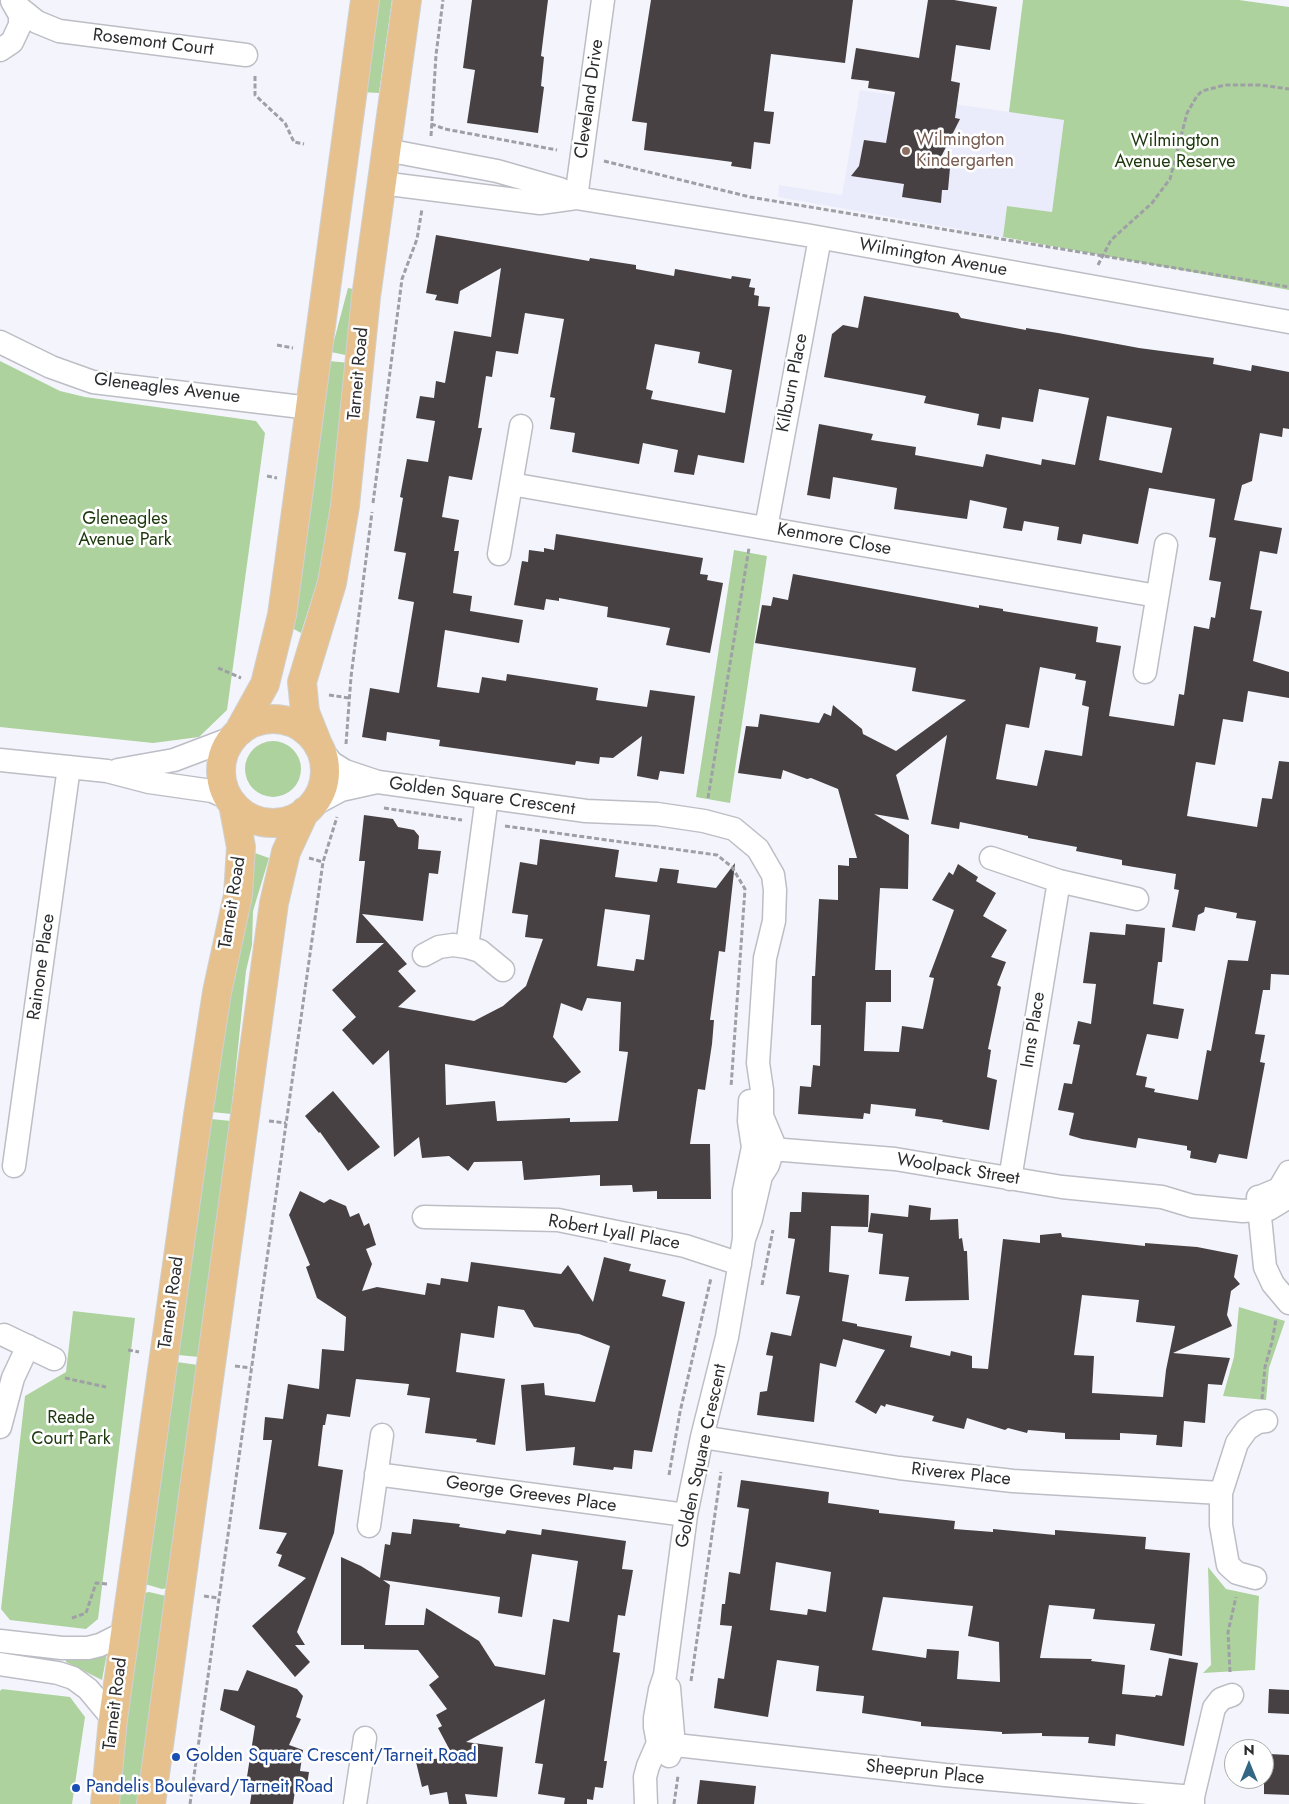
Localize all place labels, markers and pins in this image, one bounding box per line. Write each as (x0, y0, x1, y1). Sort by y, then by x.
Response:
place label: Wilmington Kindergarten (916, 130, 1014, 172)
marker: Wilmington Kindergarten (900, 145, 912, 157)
place label: Golden Square Crescent/Tarneit Road (186, 1746, 477, 1768)
marker: Golden Square Crescent/Tarneit Road (170, 1751, 182, 1763)
place label: Pandelis Boulevard/Tarneit Road (86, 1777, 333, 1799)
marker: Pandelis Boulevard/Tarneit Road (70, 1782, 82, 1794)

